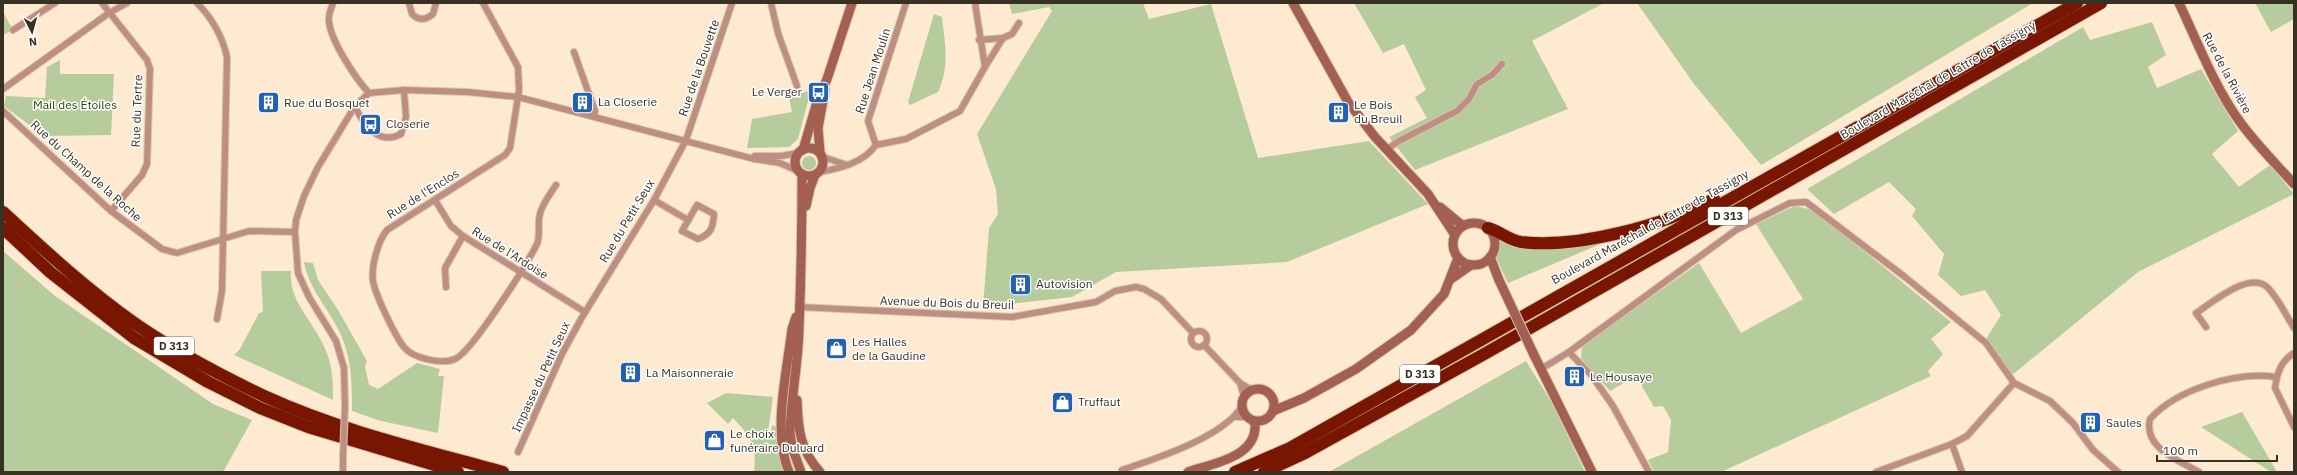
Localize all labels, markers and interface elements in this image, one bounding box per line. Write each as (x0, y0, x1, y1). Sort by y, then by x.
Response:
north arrow (12, 12, 52, 52)
street label: Rue de la Bouvette (675, 17, 722, 118)
street label: Boulevard Maréchal de Lattre de Tassigny (1837, 17, 2038, 142)
street label: Rue Jean Moulin (852, 26, 893, 116)
street label: Rue de la Rivière (2200, 30, 2255, 116)
text: N (28, 35, 38, 49)
street label: Rue du Tertre (128, 74, 145, 148)
bus stop icon: Le Verger (805, 79, 831, 105)
place label: Le Verger (752, 84, 803, 99)
building icon: La Closerie (570, 89, 596, 115)
building icon: Rue du Bosquet (256, 90, 282, 116)
place label: La Closerie (598, 94, 658, 109)
place label: Rue du Bosquet (284, 95, 370, 110)
park label: Mail des Étoiles (33, 97, 117, 112)
place label: Le Bois du Breuil (1354, 97, 1402, 126)
building icon: Le Bois du Breuil (1326, 99, 1352, 125)
bus stop icon: Closerie (358, 111, 384, 137)
place label: Closerie (386, 116, 430, 131)
street label: Rue du Champ de la Roche (28, 117, 145, 225)
street label: Rue de l'Enclos (384, 165, 462, 222)
street label: Boulevard Maréchal de Lattre de Tassigny (1548, 166, 1751, 287)
street label: Rue du Petit Seux (596, 176, 657, 265)
road number: D 313 (1708, 207, 1748, 225)
street label: Rue de l'Ardoise (469, 223, 551, 282)
building icon: Autovision (1008, 271, 1034, 297)
place label: Autovision (1036, 276, 1093, 291)
street label: Avenue du Bois du Breuil (880, 293, 1014, 312)
street label: Impasse du Petit Seux (508, 319, 573, 435)
place label: Les Halles de la Gaudine (852, 334, 926, 363)
shop icon: Les Halles de la Gaudine (824, 336, 850, 362)
road number: D 313 (154, 337, 194, 355)
building icon: La Maisonneraie (618, 360, 644, 386)
building icon: Le Housaye (1561, 364, 1587, 390)
place label: La Maisonneraie (646, 365, 734, 380)
road number: D 313 (1400, 365, 1440, 383)
place label: Le Housaye (1590, 369, 1652, 384)
shop icon: Truffaut (1049, 389, 1075, 415)
place label: Truffaut (1078, 394, 1121, 409)
building icon: Saules (2078, 410, 2104, 436)
place label: Saules (2106, 415, 2142, 430)
place label: Le choix funéraire Duluard (730, 426, 824, 455)
shop icon: Le choix funéraire Duluard (701, 428, 727, 454)
scale bar (2157, 437, 2277, 463)
text: 100 m (2163, 443, 2198, 458)

